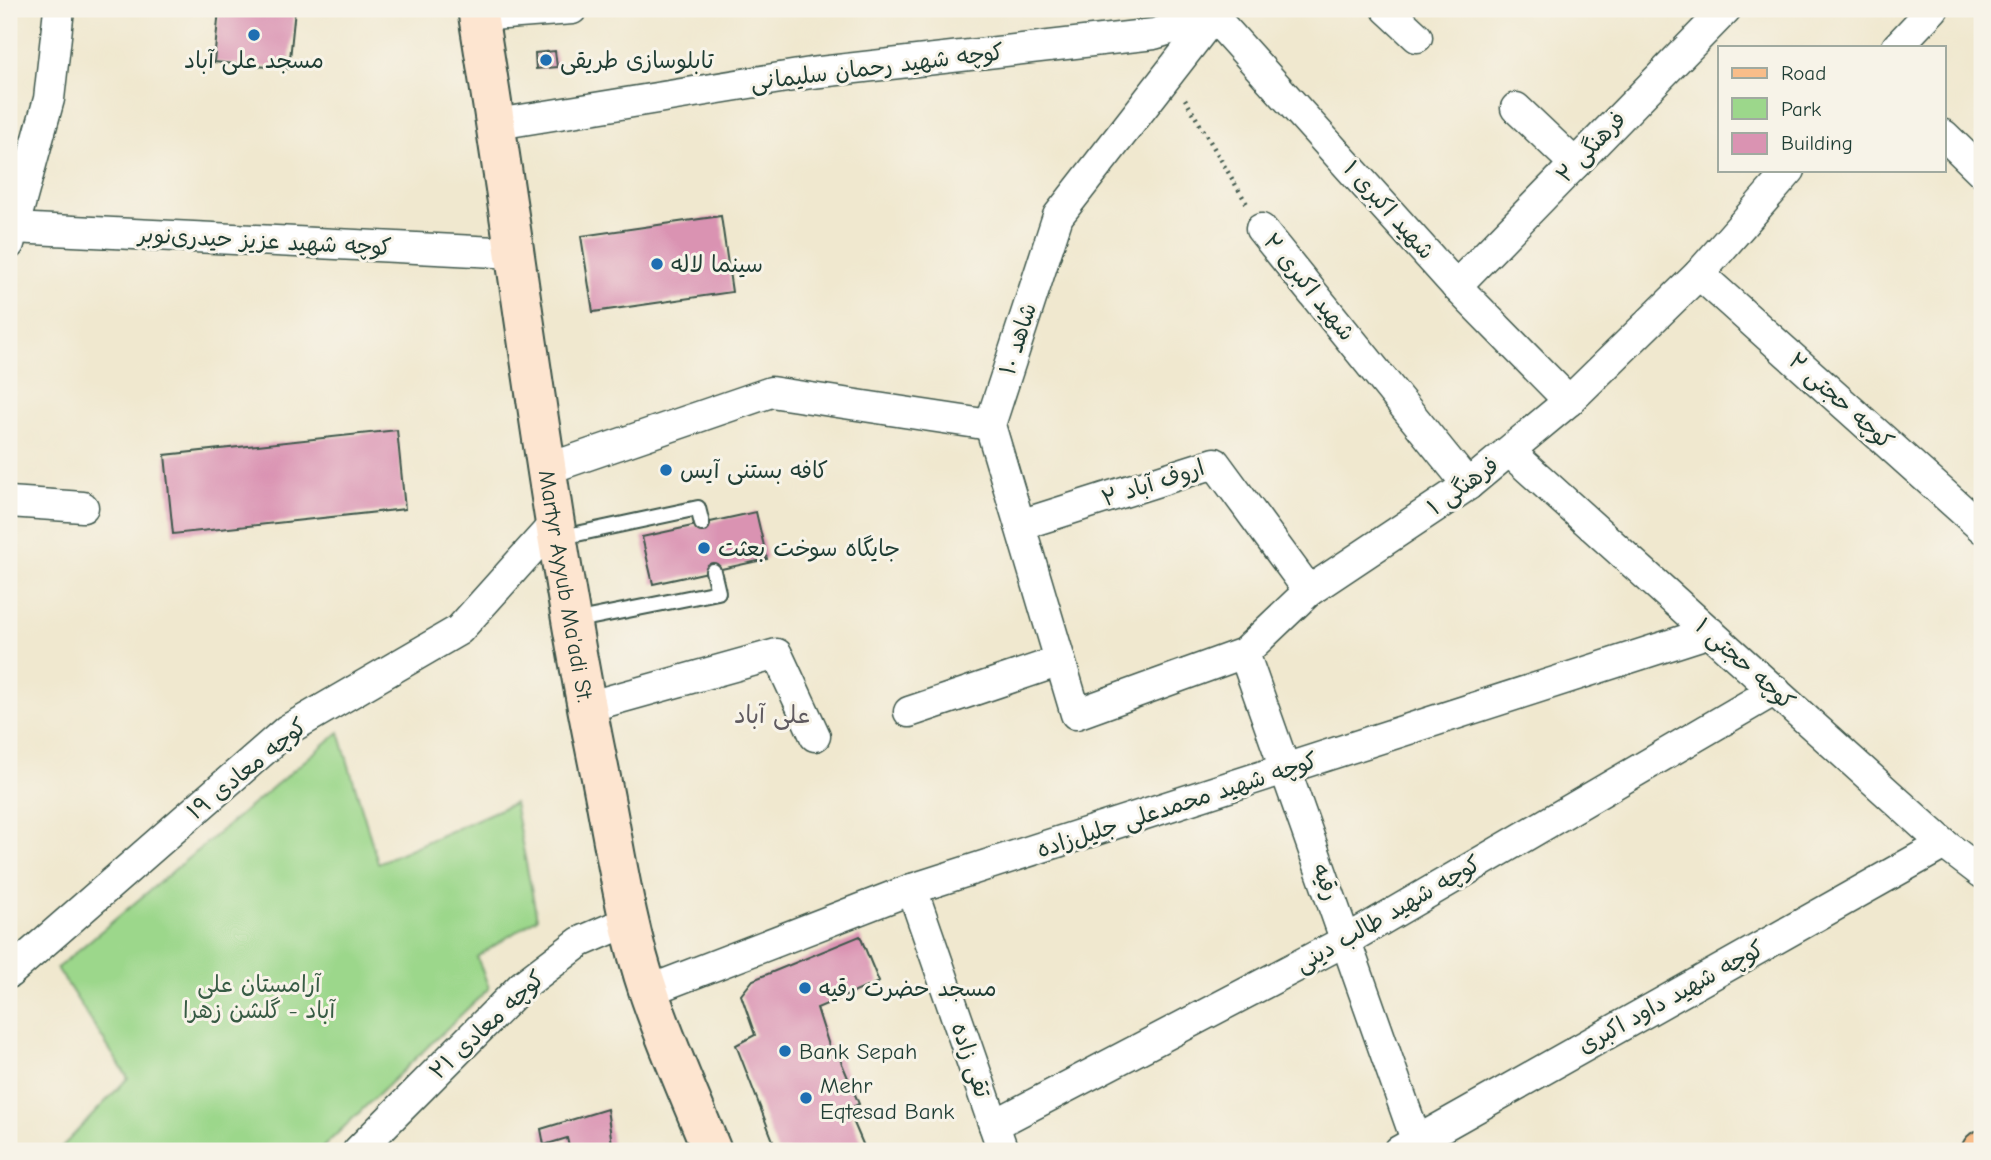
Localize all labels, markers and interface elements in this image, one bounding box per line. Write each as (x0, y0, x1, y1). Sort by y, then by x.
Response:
marker: مسجد علی آباد (246, 27, 262, 43)
street label: کوچه شهید رحمان سلیمانی (749, 38, 1005, 97)
legend (1718, 46, 1946, 172)
place label: مسجد علی آباد (184, 47, 324, 75)
place label: تابلوسازی طریقی (560, 47, 714, 75)
marker: تابلوسازی طریقی (538, 52, 554, 68)
text: Road (1781, 61, 1826, 85)
text: Park (1781, 97, 1821, 121)
street label: فرهنگی ۲ (1551, 106, 1632, 189)
text: Building (1781, 131, 1853, 155)
street label: شهید اکبری ۱ (1338, 155, 1440, 265)
street label: کوچه شهید عزیز حیدری‌نوبر (136, 221, 392, 261)
street label: شهید اکبری ۲ (1258, 228, 1360, 346)
place label: سینما لاله (671, 251, 763, 278)
marker: سینما لاله (649, 256, 665, 272)
street label: شاهد ۱۰ (994, 300, 1042, 378)
street label: کوچه حجتی ۲ (1782, 347, 1899, 456)
street label: فرهنگی ۱ (1422, 451, 1504, 522)
street label: اروف آباد ۲ (1098, 454, 1208, 513)
place label: کافه بستنی آیس (680, 457, 828, 485)
marker: کافه بستنی آیس (658, 462, 674, 478)
street label: Martyr Ayyub Ma'adi St. (533, 468, 599, 705)
place label: جایگاه سوخت بعثت (718, 535, 900, 562)
marker: جایگاه سوخت بعثت (696, 540, 712, 556)
street label: کوچه حجتی ۱ (1689, 612, 1800, 716)
district label: علی آباد (734, 701, 810, 730)
street label: کوچه معادی ۱۹ (182, 712, 312, 825)
street label: کوچه شهید محمدعلی جلیل‌زاده (1033, 747, 1321, 864)
street label: کوچه شهید طالب دینی (1291, 850, 1486, 979)
street label: رقیه (1307, 860, 1345, 904)
street label: کوچه شهید داود اکبری (1573, 935, 1769, 1059)
street label: کوچه معادی ۲۱ (424, 965, 550, 1085)
park label: آرامستان علی آباد - گلشن زهرا (183, 971, 336, 1024)
place label: مسجد حضرت رقیه (819, 975, 997, 1002)
marker: مسجد حضرت رقیه (797, 980, 813, 996)
street label: تقی زاده (945, 1019, 996, 1102)
place label: Bank Sepah (799, 1038, 917, 1065)
marker: Bank Sepah (777, 1043, 793, 1059)
place label: Mehr Eqtesad Bank (820, 1072, 954, 1125)
marker: Mehr Eqtesad Bank (798, 1090, 814, 1106)

